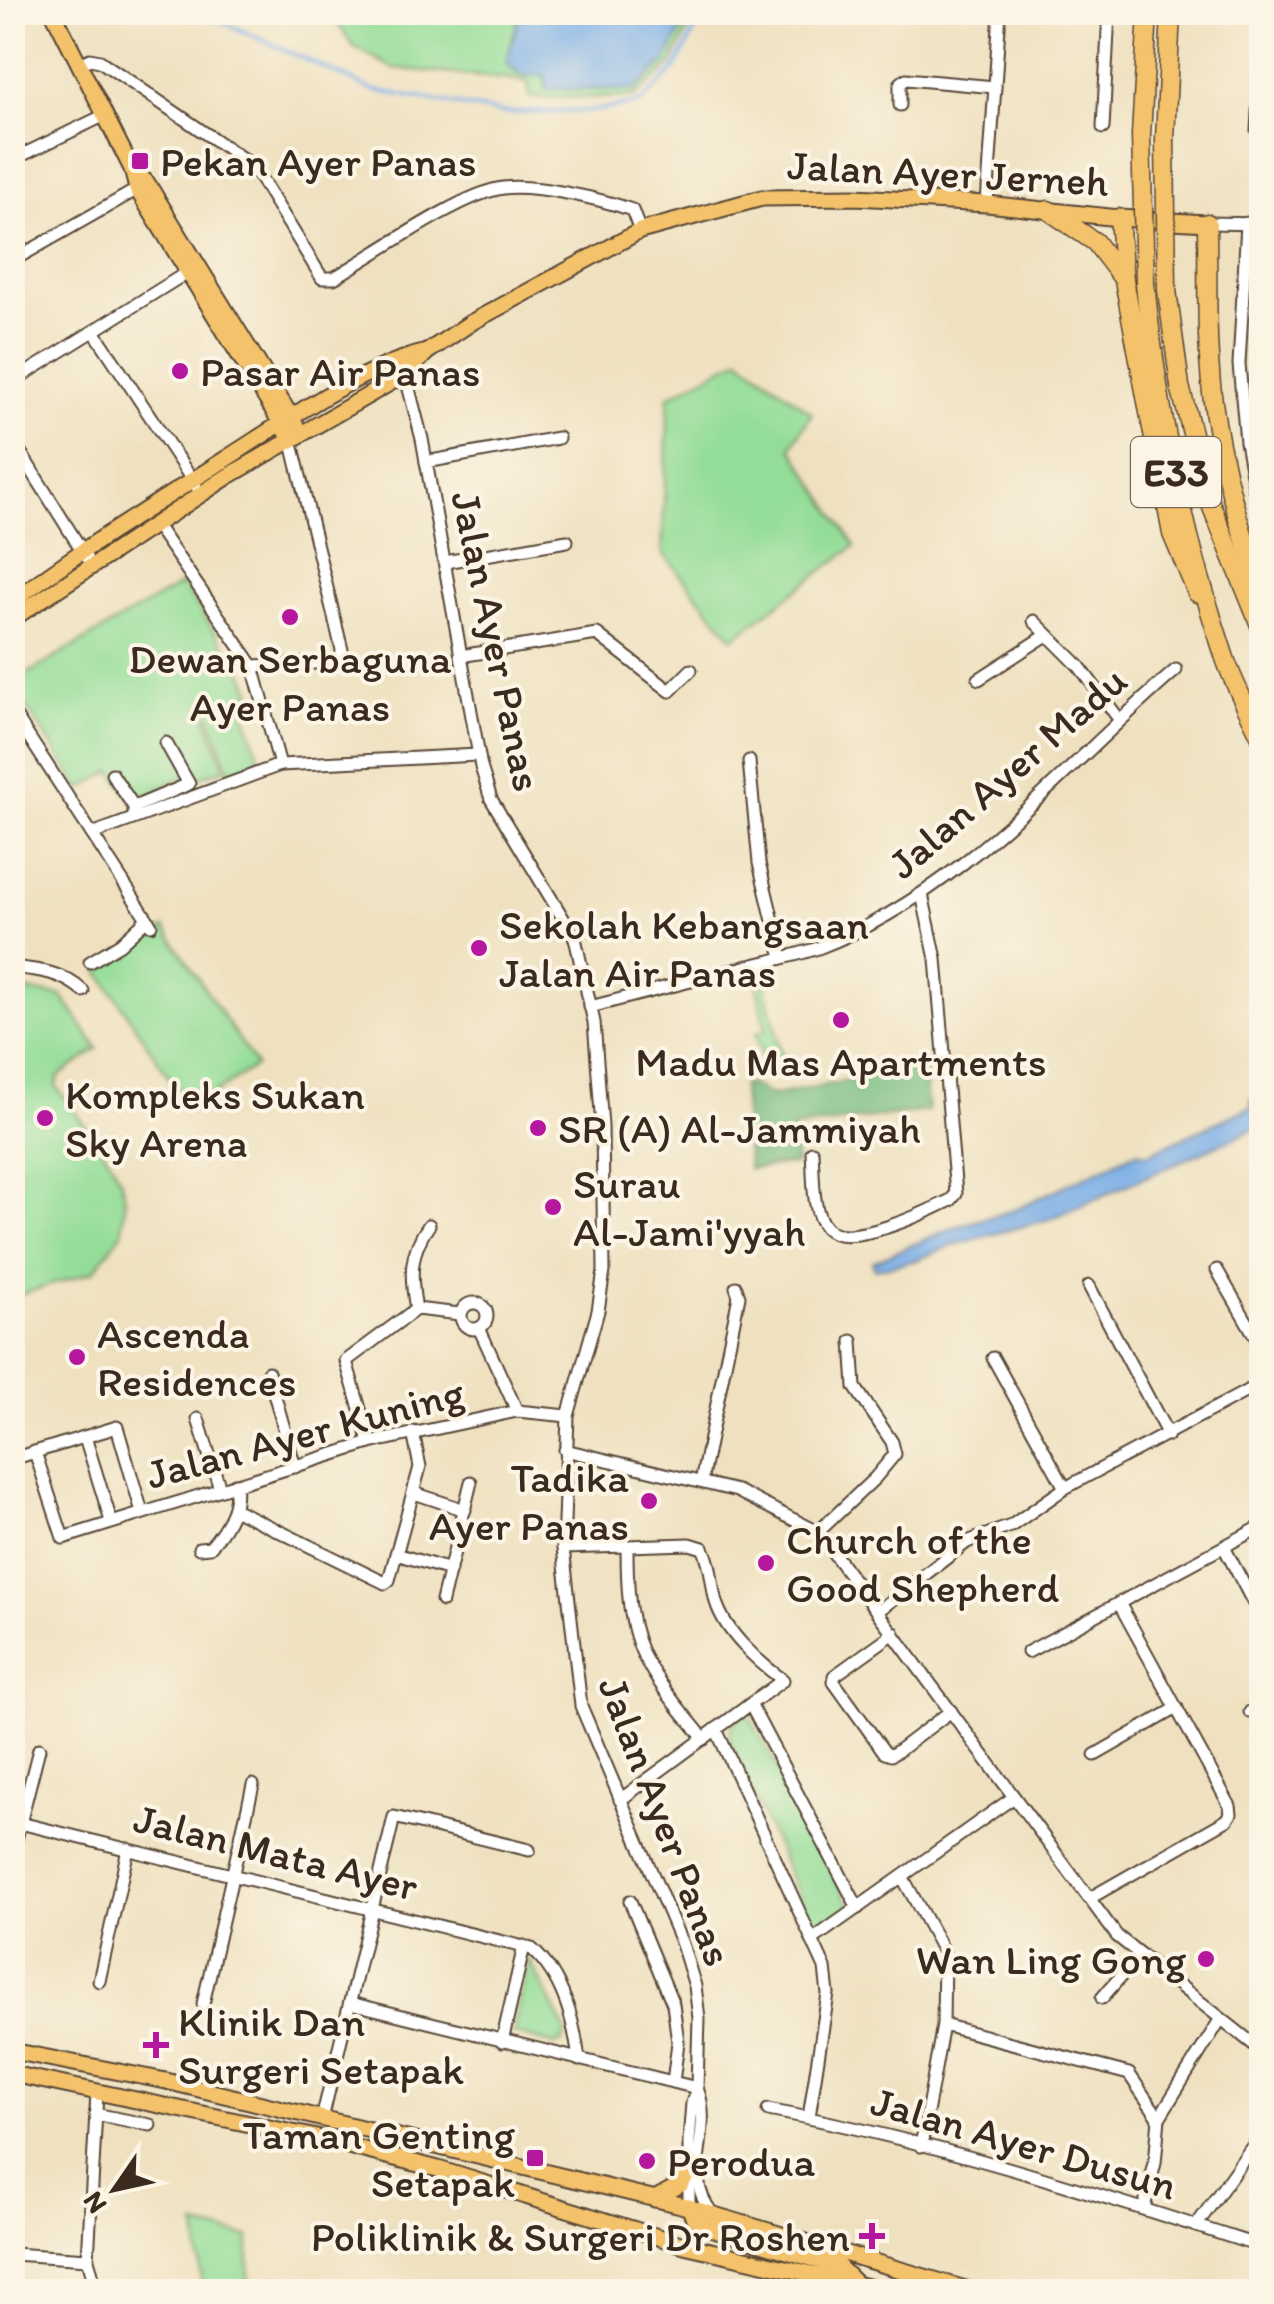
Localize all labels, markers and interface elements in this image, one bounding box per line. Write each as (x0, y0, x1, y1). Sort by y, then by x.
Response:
place label: Pekan Ayer Panas (160, 136, 477, 187)
street label: Jalan Ayer Jerneh (786, 139, 1110, 207)
marker: Pekan Ayer Panas (129, 150, 151, 172)
place label: Pasar Air Panas (200, 346, 480, 397)
marker: Pasar Air Panas (169, 360, 191, 382)
road number: E33 (1131, 437, 1221, 507)
street label: Jalan Ayer Panas (440, 486, 554, 796)
marker: Dewan Serbaguna Ayer Panas (279, 606, 301, 628)
place label: Dewan Serbaguna Ayer Panas (128, 633, 452, 732)
street label: Jalan Ayer Madu (877, 655, 1137, 889)
place label: Sekolah Kebangsaan Jalan Air Panas (499, 899, 869, 998)
marker: Sekolah Kebangsaan Jalan Air Panas (468, 937, 490, 959)
marker: Madu Mas Apartments (830, 1009, 852, 1031)
place label: Madu Mas Apartments (635, 1036, 1047, 1087)
place label: Kompleks Sukan Sky Arena (65, 1069, 365, 1168)
place label: SR (A) Al-Jammiyah (558, 1103, 921, 1154)
marker: Kompleks Sukan Sky Arena (34, 1107, 56, 1129)
marker: SR (A) Al-Jammiyah (527, 1117, 549, 1139)
place label: Surau Al-Jami'yyah (573, 1158, 805, 1257)
marker: Surau Al-Jami'yyah (542, 1196, 564, 1218)
place label: Ascenda Residences (97, 1308, 297, 1407)
marker: Ascenda Residences (66, 1346, 88, 1368)
street label: Jalan Ayer Kuning (140, 1366, 470, 1500)
place label: Tadika Ayer Panas (429, 1452, 629, 1551)
marker: Tadika Ayer Panas (638, 1490, 660, 1512)
place label: Church of the Good Shepherd (786, 1514, 1059, 1613)
marker: Church of the Good Shepherd (755, 1552, 777, 1574)
street label: Jalan Ayer Panas (587, 1669, 745, 1973)
street label: Jalan Mata Ayer (129, 1792, 423, 1912)
place label: Wan Ling Gong (916, 1934, 1187, 1985)
marker: Wan Ling Gong (1195, 1948, 1217, 1970)
place label: Klinik Dan Surgeri Setapak (178, 1996, 464, 2095)
marker: Klinik Dan Surgeri Setapak (143, 2032, 169, 2058)
street label: Jalan Ayer Dusun (865, 2075, 1183, 2211)
place label: Taman Genting Setapak (242, 2109, 515, 2208)
place label: Perodua (667, 2136, 816, 2187)
north arrow (65, 2139, 165, 2239)
marker: Taman Genting Setapak (524, 2147, 546, 2169)
marker: Perodua (636, 2150, 658, 2172)
text: N (75, 2186, 114, 2220)
place label: Poliklinik & Surgeri Dr Roshen (311, 2211, 850, 2262)
marker: Poliklinik & Surgeri Dr Roshen (859, 2223, 885, 2249)

